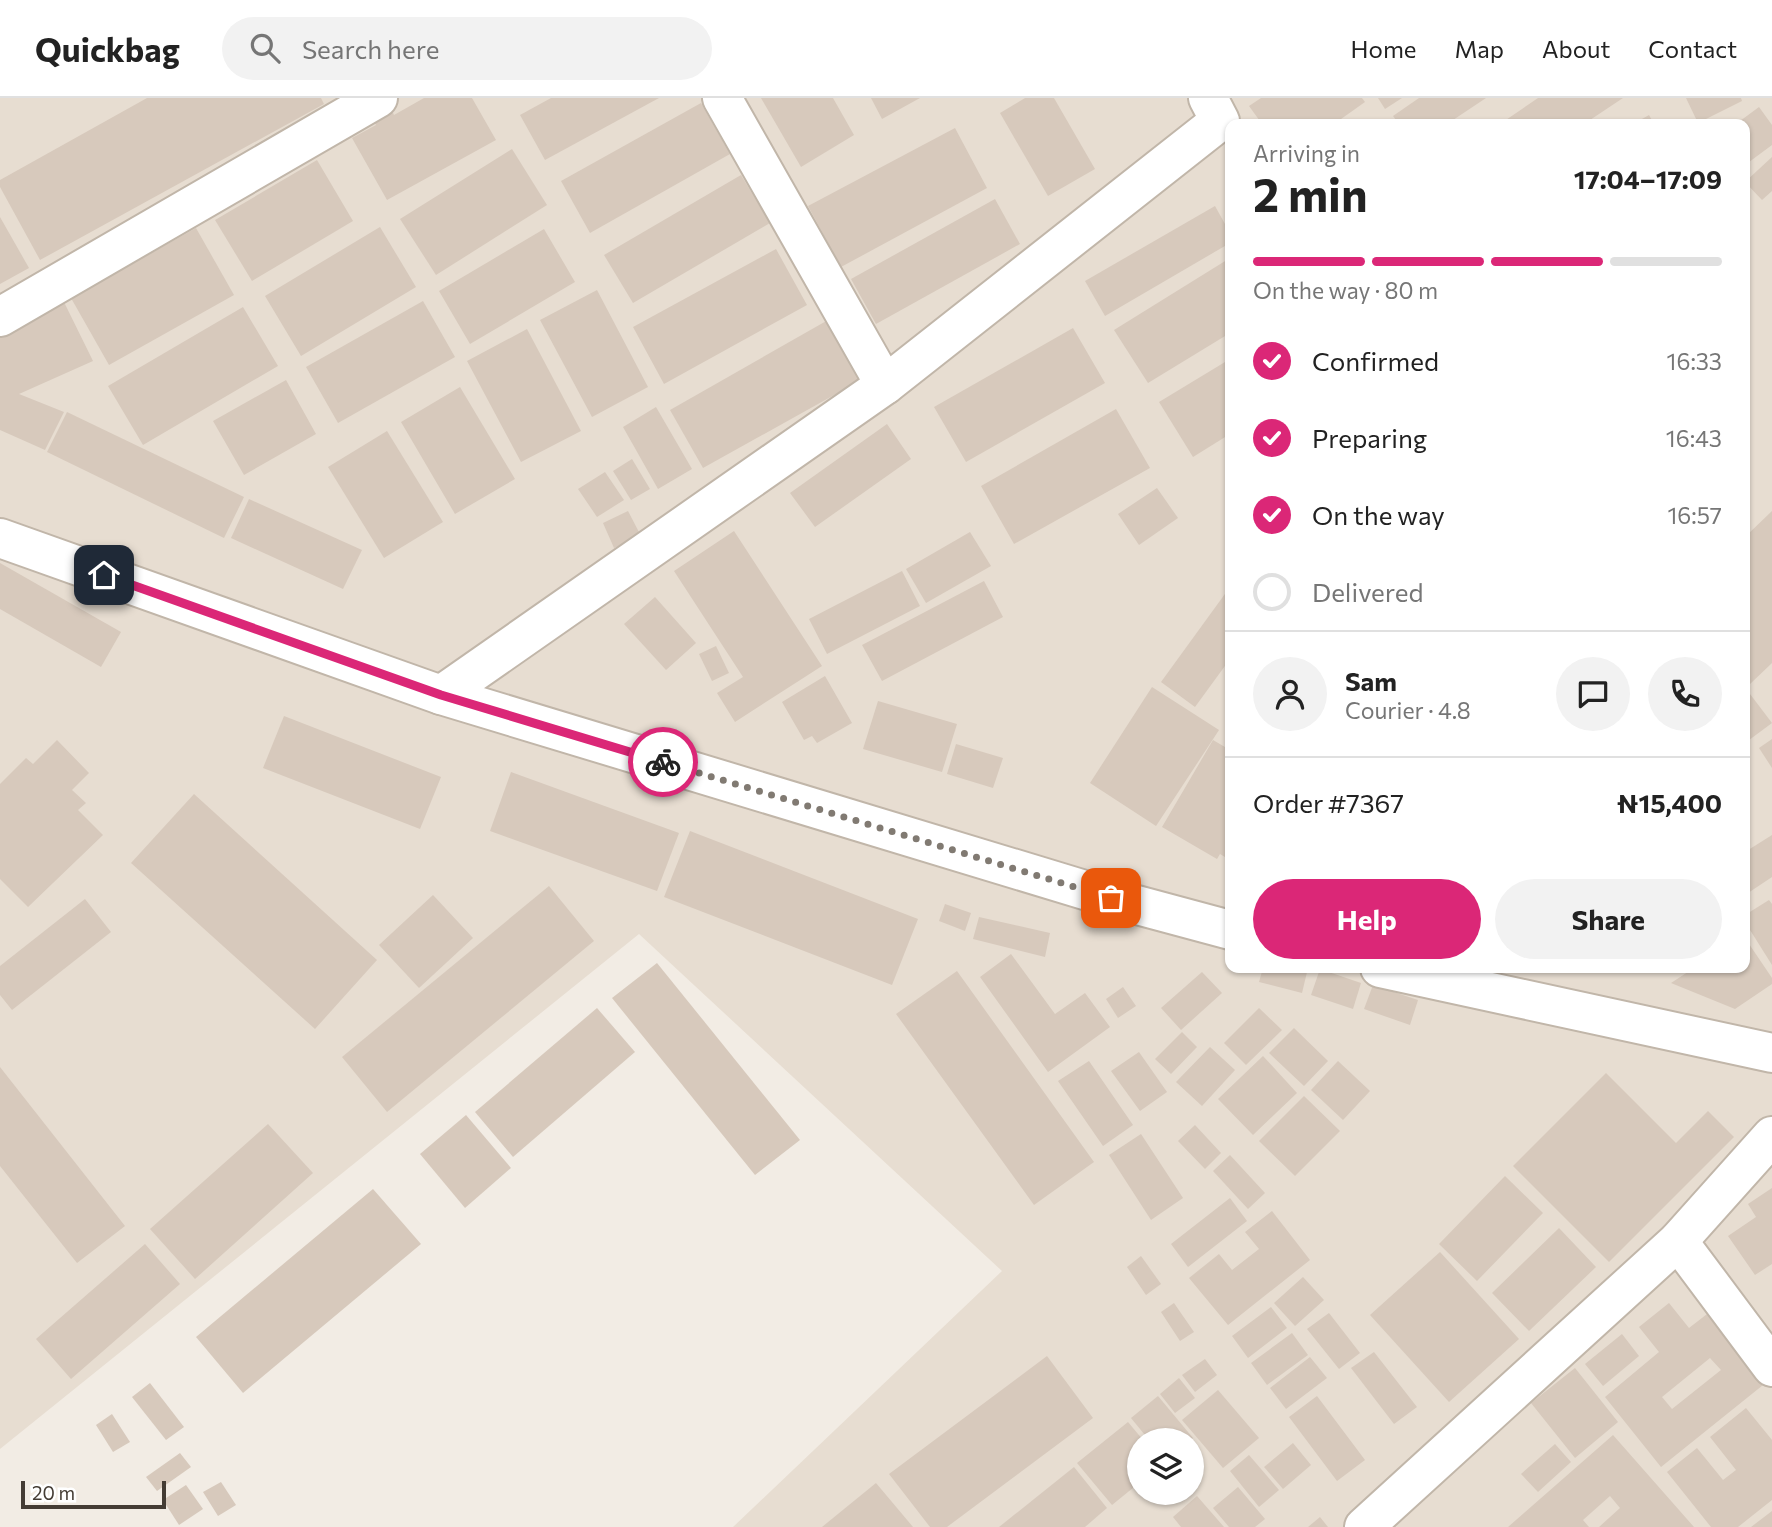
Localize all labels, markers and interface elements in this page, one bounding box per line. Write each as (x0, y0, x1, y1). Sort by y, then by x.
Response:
search box (222, 17, 712, 80)
text: Quickbag (35, 28, 180, 69)
icon: search (246, 29, 284, 67)
text: Search here (302, 33, 439, 64)
text: Home (1351, 34, 1417, 63)
text: Map (1455, 34, 1504, 63)
text: About (1542, 34, 1610, 63)
text: Contact (1648, 34, 1737, 63)
text: Arriving in (1253, 139, 1360, 167)
text: 17:04–17:09 (1574, 163, 1722, 194)
text: 2 min (1253, 165, 1368, 221)
text: On the way · 80 m (1253, 276, 1438, 304)
icon: check (1253, 342, 1291, 380)
text: Confirmed (1312, 345, 1439, 376)
text: 16:33 (1667, 347, 1722, 375)
icon: check (1253, 419, 1291, 457)
text: Preparing (1312, 422, 1427, 453)
text: 16:43 (1666, 424, 1722, 452)
icon: check (1253, 496, 1291, 534)
text: On the way (1312, 499, 1445, 530)
text: 16:57 (1667, 501, 1722, 529)
pin (74, 545, 134, 605)
icon: home (85, 556, 123, 594)
text: Delivered (1312, 576, 1423, 607)
button: person (1253, 657, 1327, 731)
button: chat (1556, 657, 1630, 731)
button: phone (1648, 657, 1722, 731)
text: Sam (1345, 665, 1397, 696)
text: Courier · 4.8 (1345, 696, 1471, 724)
courier (628, 727, 698, 797)
icon: bike (644, 743, 682, 781)
text: Order #7367 (1253, 787, 1404, 818)
text: ₦15,400 (1617, 787, 1722, 818)
pin (1081, 868, 1141, 928)
icon: bag (1092, 879, 1130, 917)
button: Help (1253, 879, 1481, 959)
button: Share (1495, 879, 1722, 959)
map controls (1127, 1428, 1204, 1505)
button: layers (1127, 1428, 1204, 1505)
scale bar (21, 1478, 166, 1510)
text: 20 m (32, 1481, 75, 1504)

